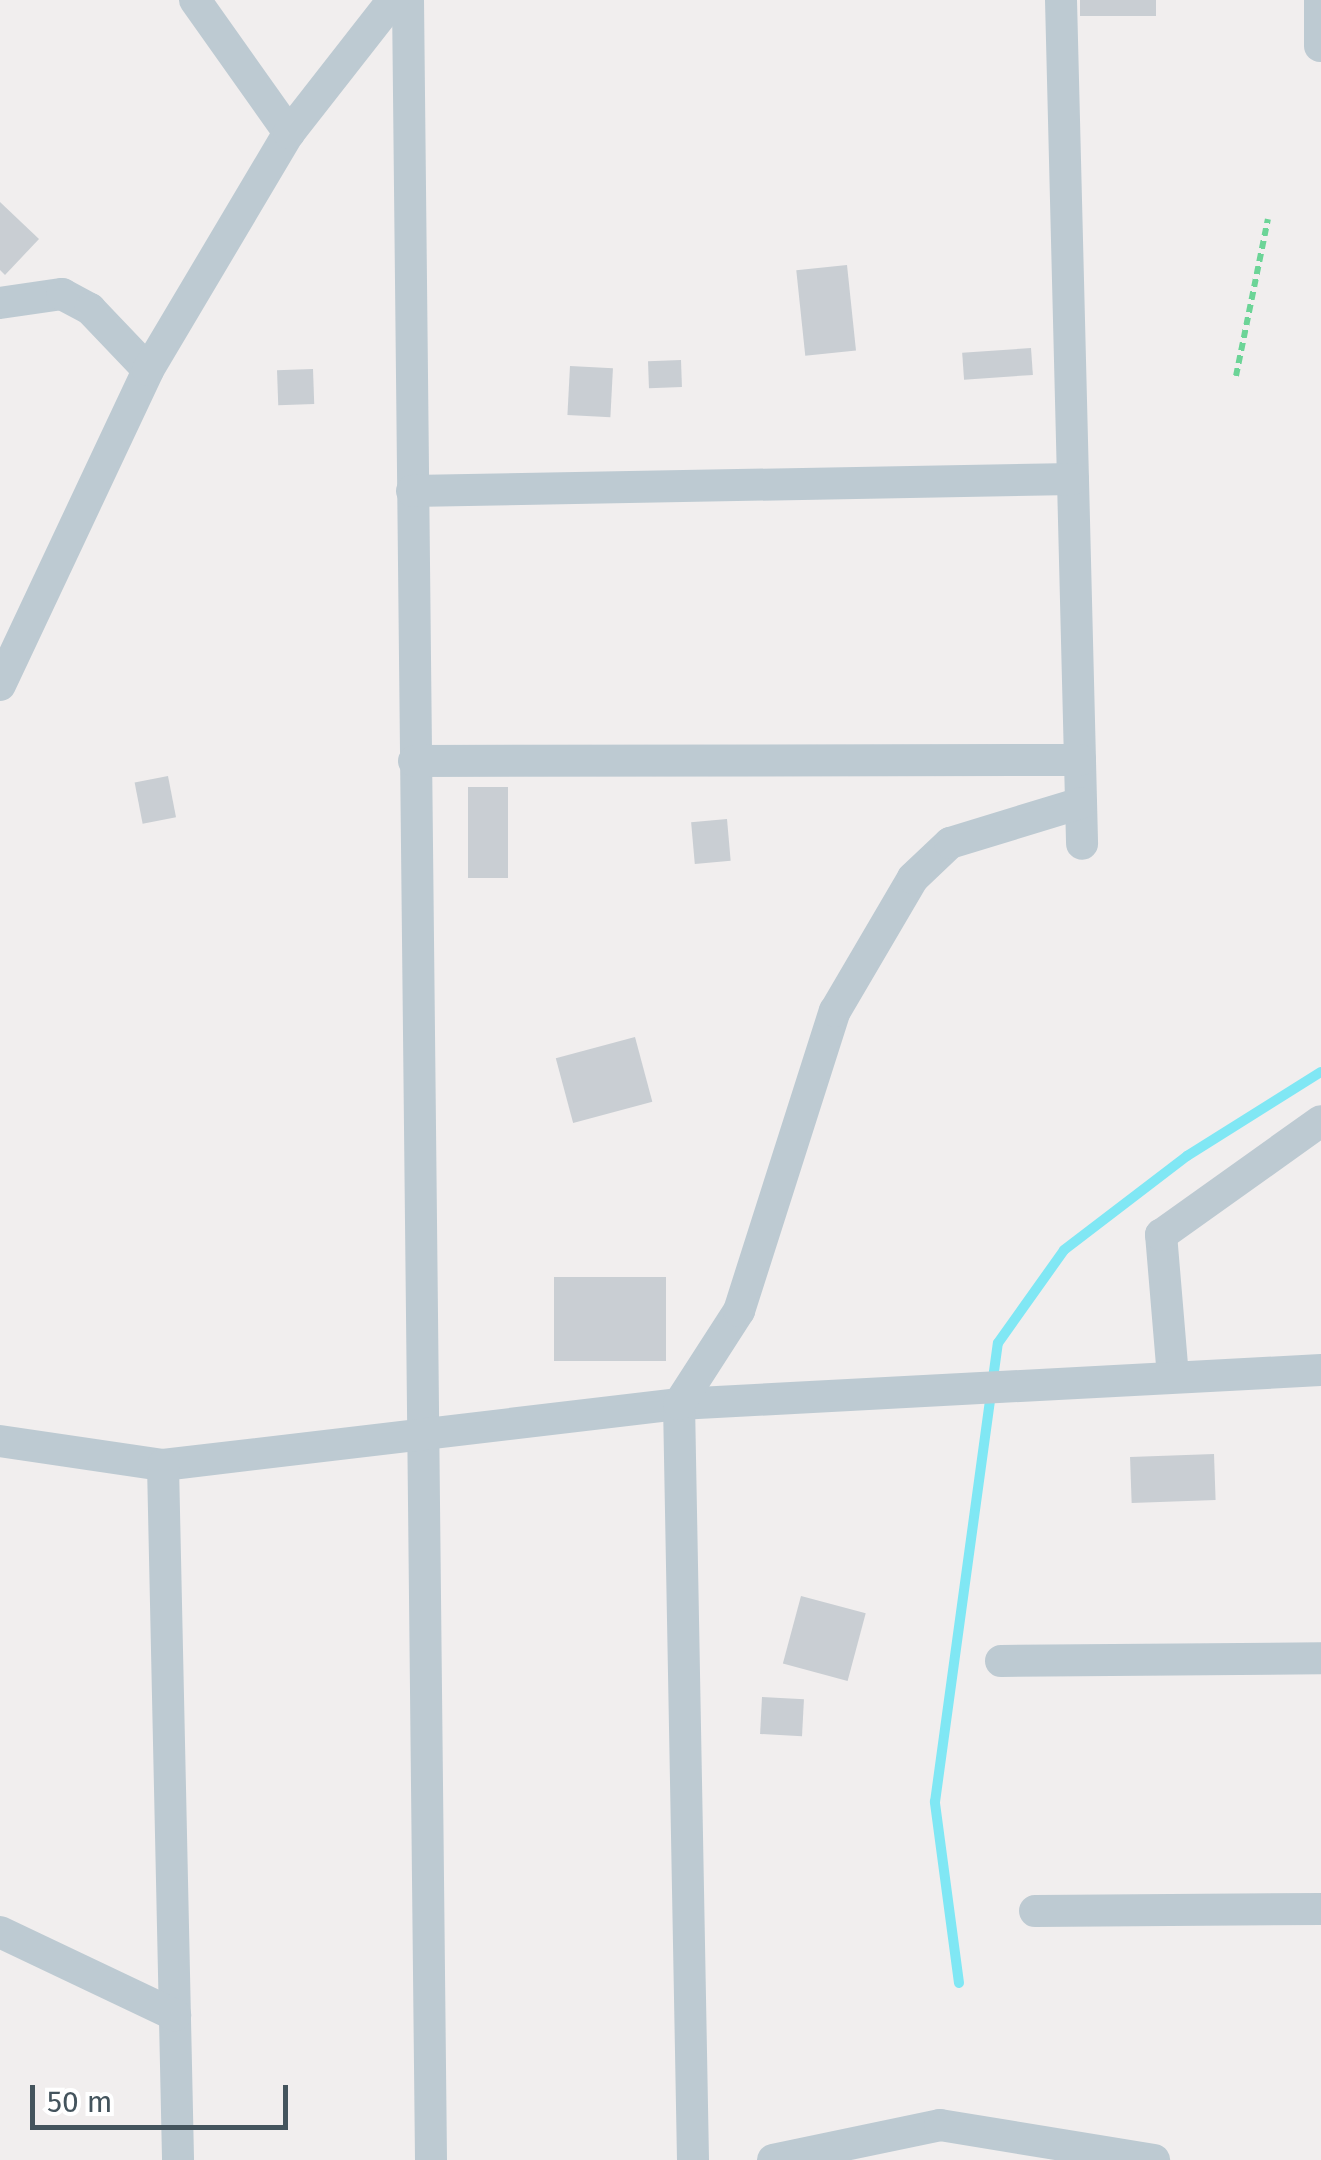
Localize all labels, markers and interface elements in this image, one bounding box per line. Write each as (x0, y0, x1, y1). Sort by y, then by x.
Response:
scale bar (35, 2065, 292, 2127)
text: 50 m (47, 2084, 112, 2120)

